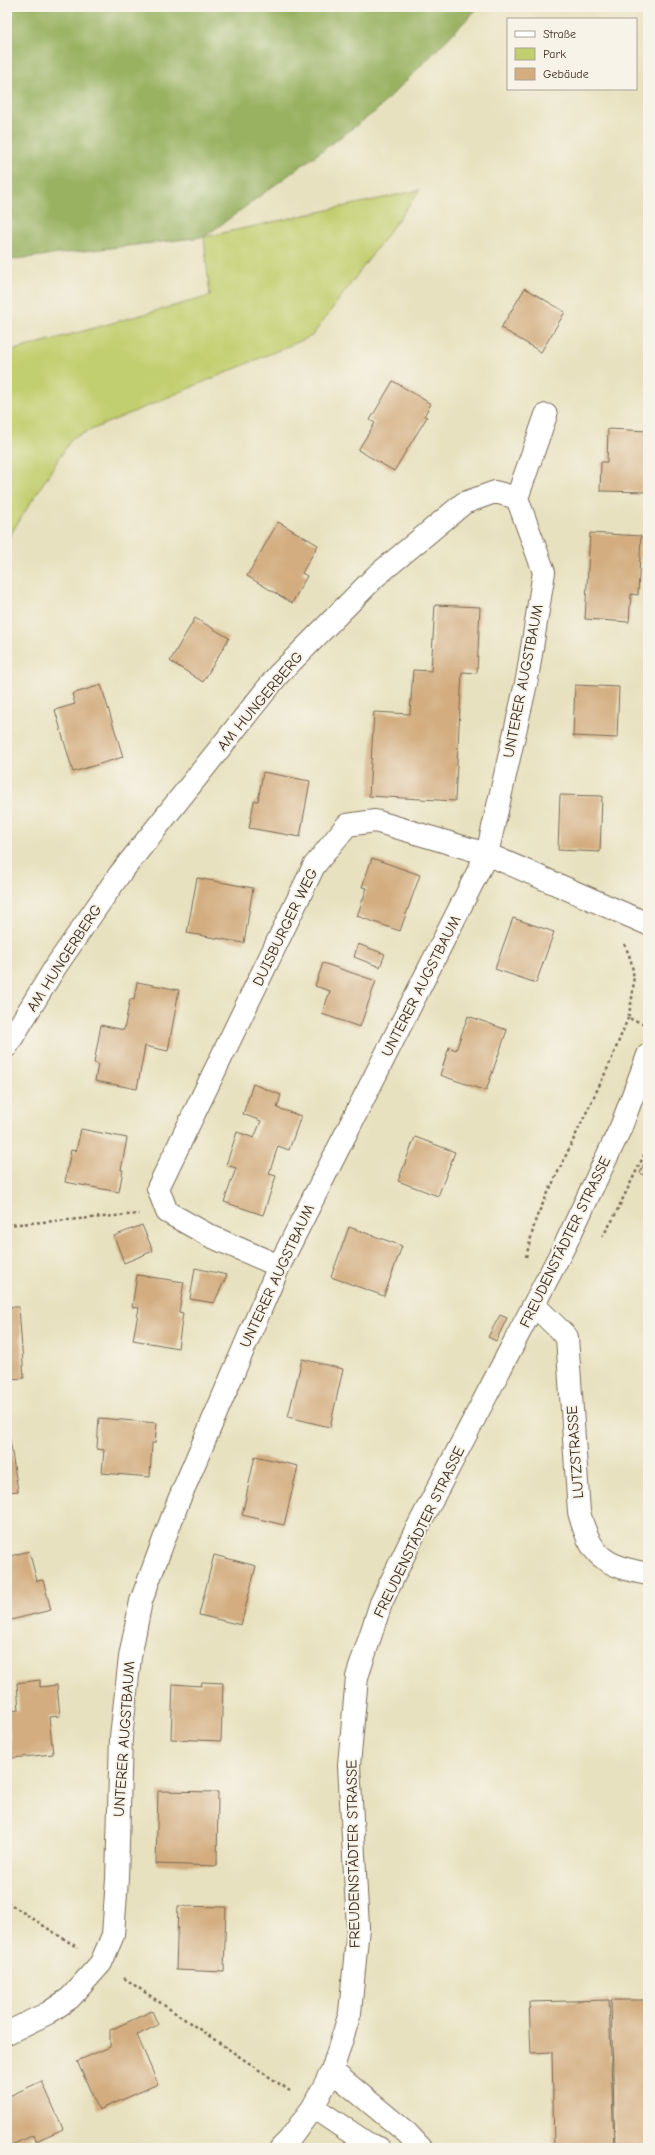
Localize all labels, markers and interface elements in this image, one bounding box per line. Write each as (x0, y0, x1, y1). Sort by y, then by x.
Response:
legend (507, 18, 637, 90)
text: Straße (543, 27, 576, 41)
text: Park (543, 47, 566, 61)
text: Gebäude (543, 67, 589, 81)
street label: UNTERER AUGSTBAUM (499, 603, 547, 759)
street label: AM HUNGERBERG (213, 647, 307, 754)
street label: DUISBURGER WEG (249, 865, 321, 989)
street label: AM HUNGERBERG (23, 901, 105, 1015)
street label: UNTERER AUGSTBAUM (378, 912, 464, 1060)
street label: FREUDENSTÄDTER STRASSE (516, 1153, 614, 1331)
street label: UNTERER AUGSTBAUM (236, 1202, 318, 1350)
street label: LUTZSTRASSE (563, 1405, 587, 1499)
street label: FREUDENSTÄDTER STRASSE (370, 1443, 468, 1621)
street label: UNTERER AUGSTBAUM (110, 1661, 138, 1817)
street label: FREUDENSTÄDTER STRASSE (342, 1760, 364, 1948)

